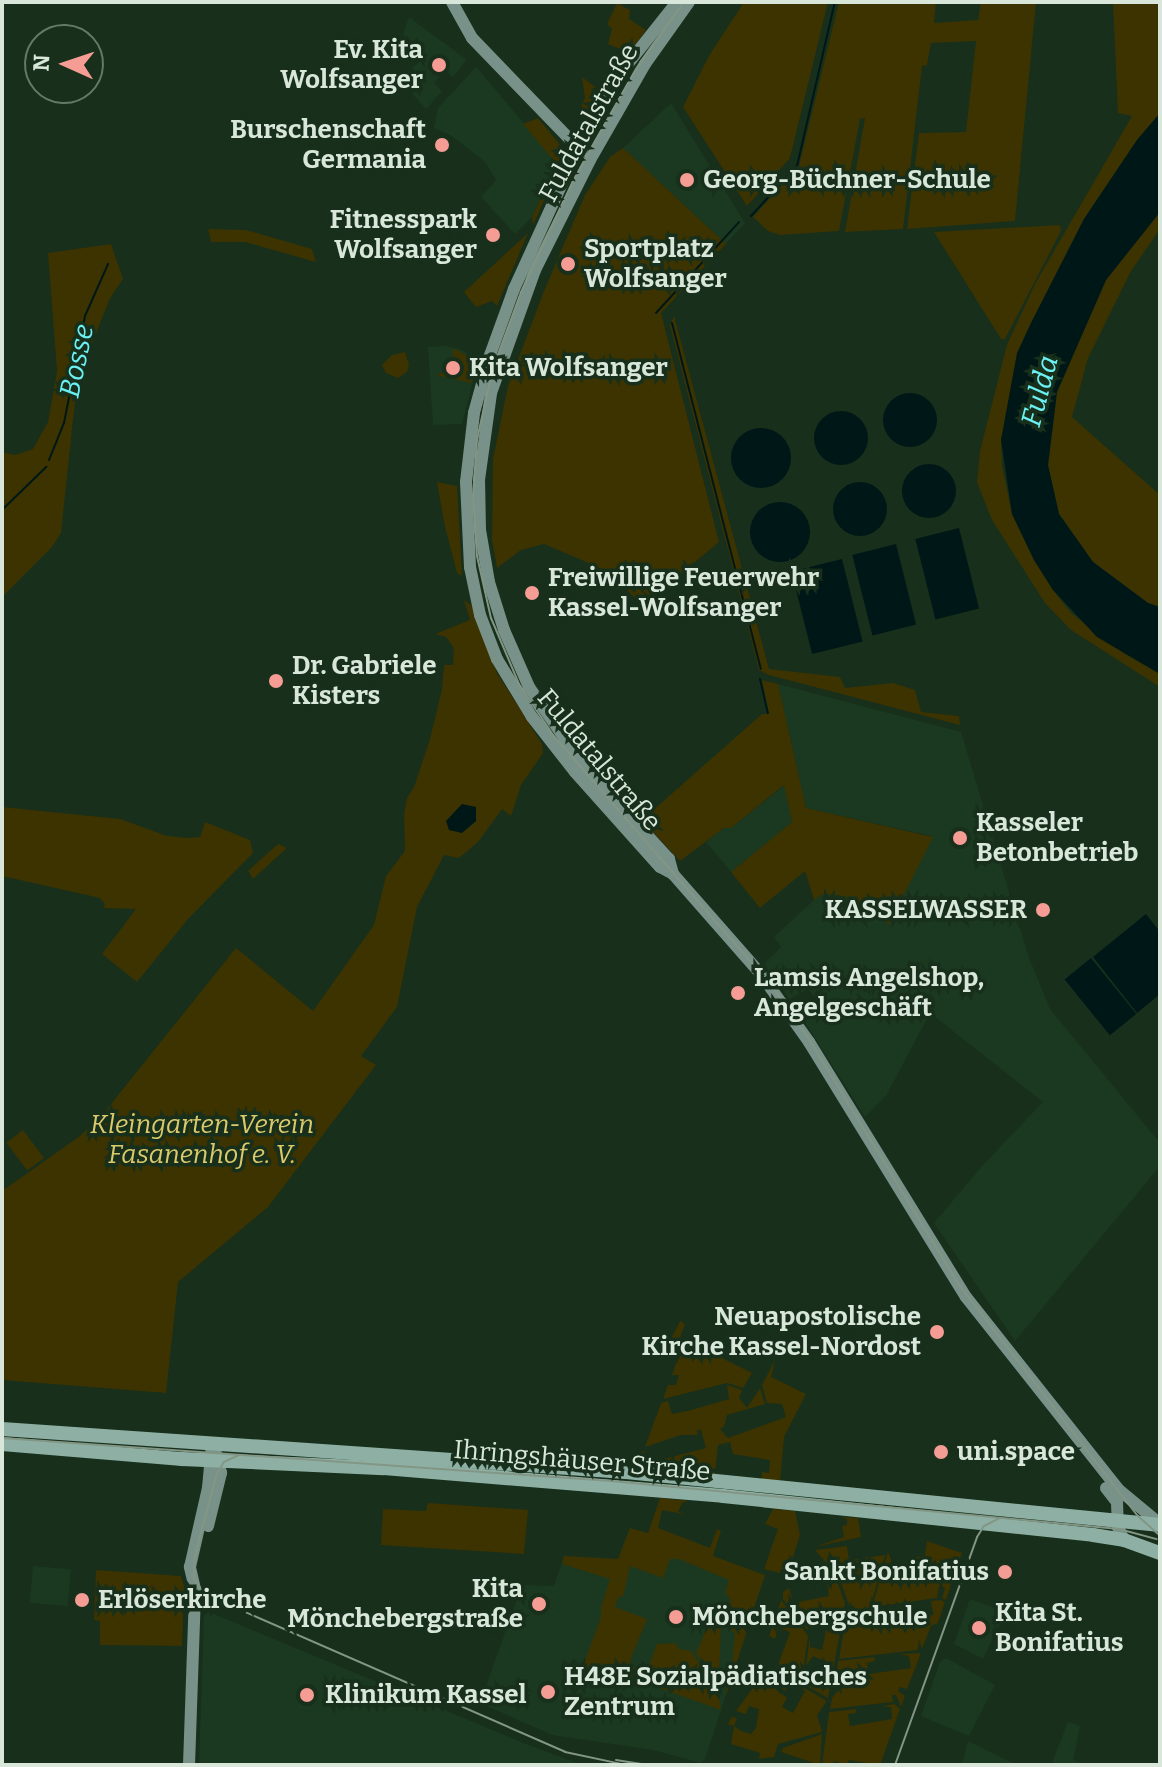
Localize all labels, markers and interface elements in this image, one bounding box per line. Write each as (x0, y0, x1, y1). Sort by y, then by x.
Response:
north arrow (24, 24, 104, 104)
place label: Ev. Kita Wolfsanger (280, 34, 423, 96)
street label: Fuldatalstraße (533, 39, 645, 207)
text: N (28, 54, 55, 72)
marker: Ev. Kita Wolfsanger (430, 56, 448, 74)
place label: Burschenschaft Germania (230, 114, 426, 176)
marker: Burschenschaft Germania (433, 136, 451, 154)
place label: Georg-Büchner-Schule (703, 164, 991, 196)
marker: Georg-Büchner-Schule (678, 171, 696, 189)
place label: Fitnesspark Wolfsanger (330, 204, 477, 266)
marker: Fitnesspark Wolfsanger (484, 226, 502, 244)
place label: Sportplatz Wolfsanger (584, 233, 727, 294)
marker: Sportplatz Wolfsanger (559, 255, 577, 273)
water label: Bosse (53, 321, 101, 401)
place label: Kita Wolfsanger (469, 352, 668, 384)
water label: Fulda (1014, 352, 1066, 430)
marker: Kita Wolfsanger (444, 359, 462, 377)
place label: Freiwillige Feuerwehr Kassel-Wolfsanger (548, 562, 819, 624)
marker: Freiwillige Feuerwehr Kassel-Wolfsanger (523, 584, 541, 602)
place label: Dr. Gabriele Kisters (292, 650, 436, 712)
marker: Dr. Gabriele Kisters (267, 672, 285, 690)
street label: Fuldatalstraße (531, 683, 667, 837)
place label: Kasseler Betonbetrieb (976, 807, 1138, 868)
marker: Kasseler Betonbetrieb (951, 829, 969, 847)
place label: KASSELWASSER (825, 894, 1027, 926)
marker: KASSELWASSER (1034, 901, 1052, 919)
place label: Lamsis Angelshop, Angelgeschäft (754, 962, 984, 1024)
marker: Lamsis Angelshop, Angelgeschäft (729, 984, 747, 1002)
park label: Kleingarten-Verein Fasanenhof e. V. (90, 1109, 314, 1170)
place label: Neuapostolische Kirche Kassel-Nordost (641, 1301, 921, 1362)
marker: Neuapostolische Kirche Kassel-Nordost (928, 1323, 946, 1341)
street label: Ihringshäuser Straße (452, 1434, 712, 1488)
place label: uni.space (957, 1436, 1075, 1468)
marker: uni.space (932, 1443, 950, 1461)
place label: Sankt Bonifatius (784, 1556, 989, 1588)
marker: Sankt Bonifatius (996, 1563, 1014, 1581)
place label: Kita Mönchebergstraße (287, 1573, 523, 1634)
place label: Erlöserkirche (98, 1584, 266, 1616)
marker: Erlöserkirche (73, 1591, 91, 1609)
marker: Kita Mönchebergstraße (530, 1595, 548, 1613)
place label: Kita St. Bonifatius (995, 1597, 1124, 1658)
place label: Mönchebergschule (692, 1601, 928, 1633)
marker: Mönchebergschule (667, 1608, 685, 1626)
marker: Kita St. Bonifatius (970, 1619, 988, 1637)
place label: H48E Sozialpädiatisches Zentrum (564, 1661, 867, 1722)
place label: Klinikum Kassel (325, 1679, 527, 1711)
marker: H48E Sozialpädiatisches Zentrum (539, 1683, 557, 1701)
marker: Klinikum Kassel (296, 1684, 318, 1706)

